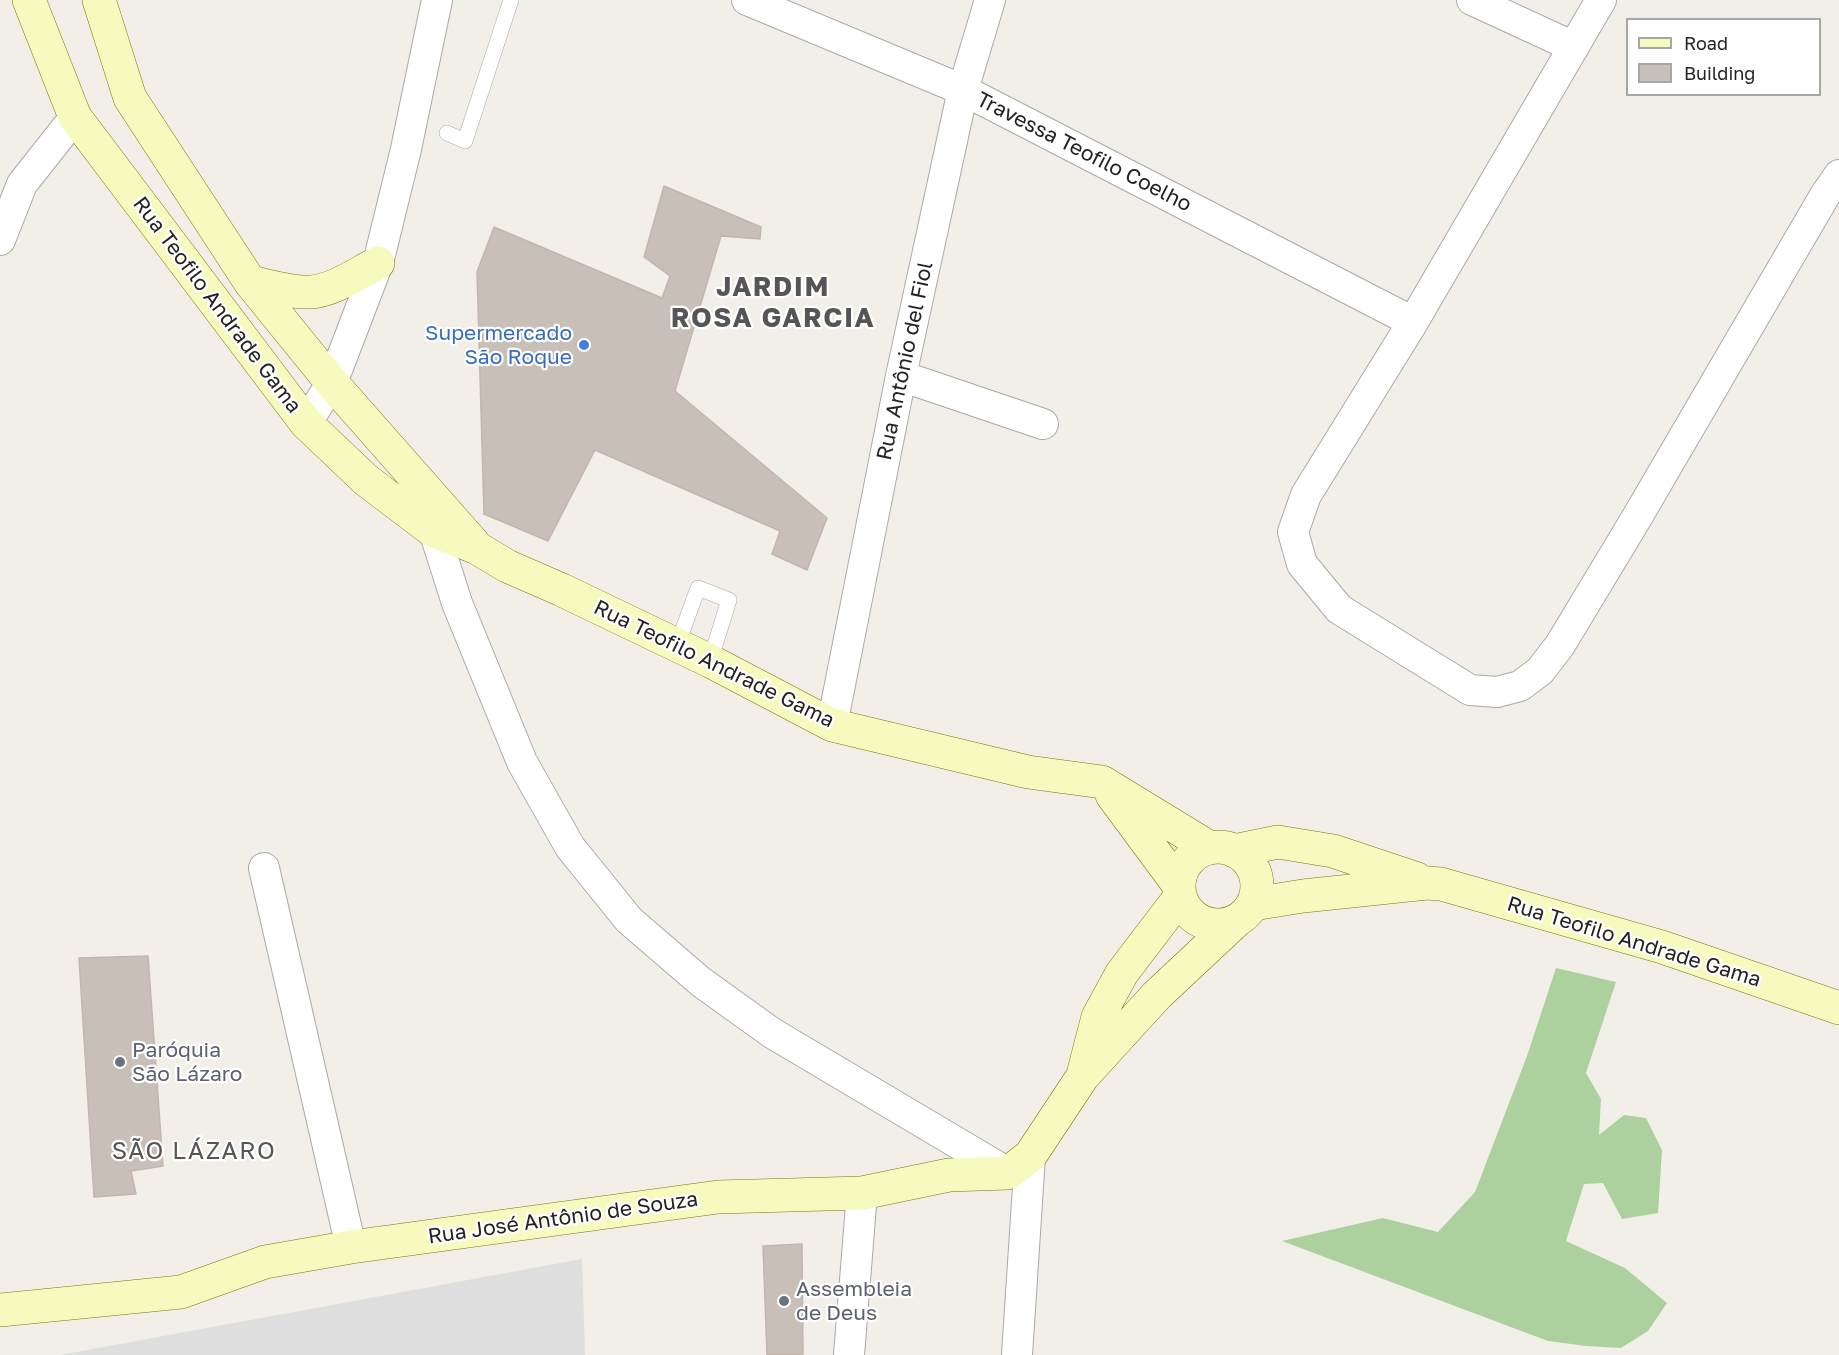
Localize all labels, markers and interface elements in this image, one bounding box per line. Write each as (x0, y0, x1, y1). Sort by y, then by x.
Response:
legend (1626, 18, 1821, 96)
text: Road (1684, 32, 1728, 54)
text: Building (1684, 62, 1755, 84)
street label: Travessa Teofilo Coelho (972, 87, 1196, 217)
street label: Rua Teofilo Andrade Gama (127, 192, 307, 418)
street label: Rua Antônio del Fiol (872, 259, 938, 463)
district label: JARDIM ROSA GARCIA (671, 271, 875, 334)
place label: Supermercado São Roque (425, 320, 572, 370)
marker: Supermercado São Roque (577, 338, 591, 352)
street label: Rua Teofilo Andrade Gama (590, 595, 838, 733)
street label: Rua Teofilo Andrade Gama (1504, 891, 1764, 993)
place label: Paróquia São Lázaro (132, 1037, 242, 1087)
marker: Paróquia São Lázaro (113, 1055, 127, 1069)
district label: SÃO LÁZARO (112, 1137, 276, 1165)
street label: Rua José Antônio de Souza (426, 1187, 700, 1249)
place label: Assembleia de Deus (796, 1276, 912, 1326)
marker: Assembleia de Deus (777, 1294, 791, 1308)

